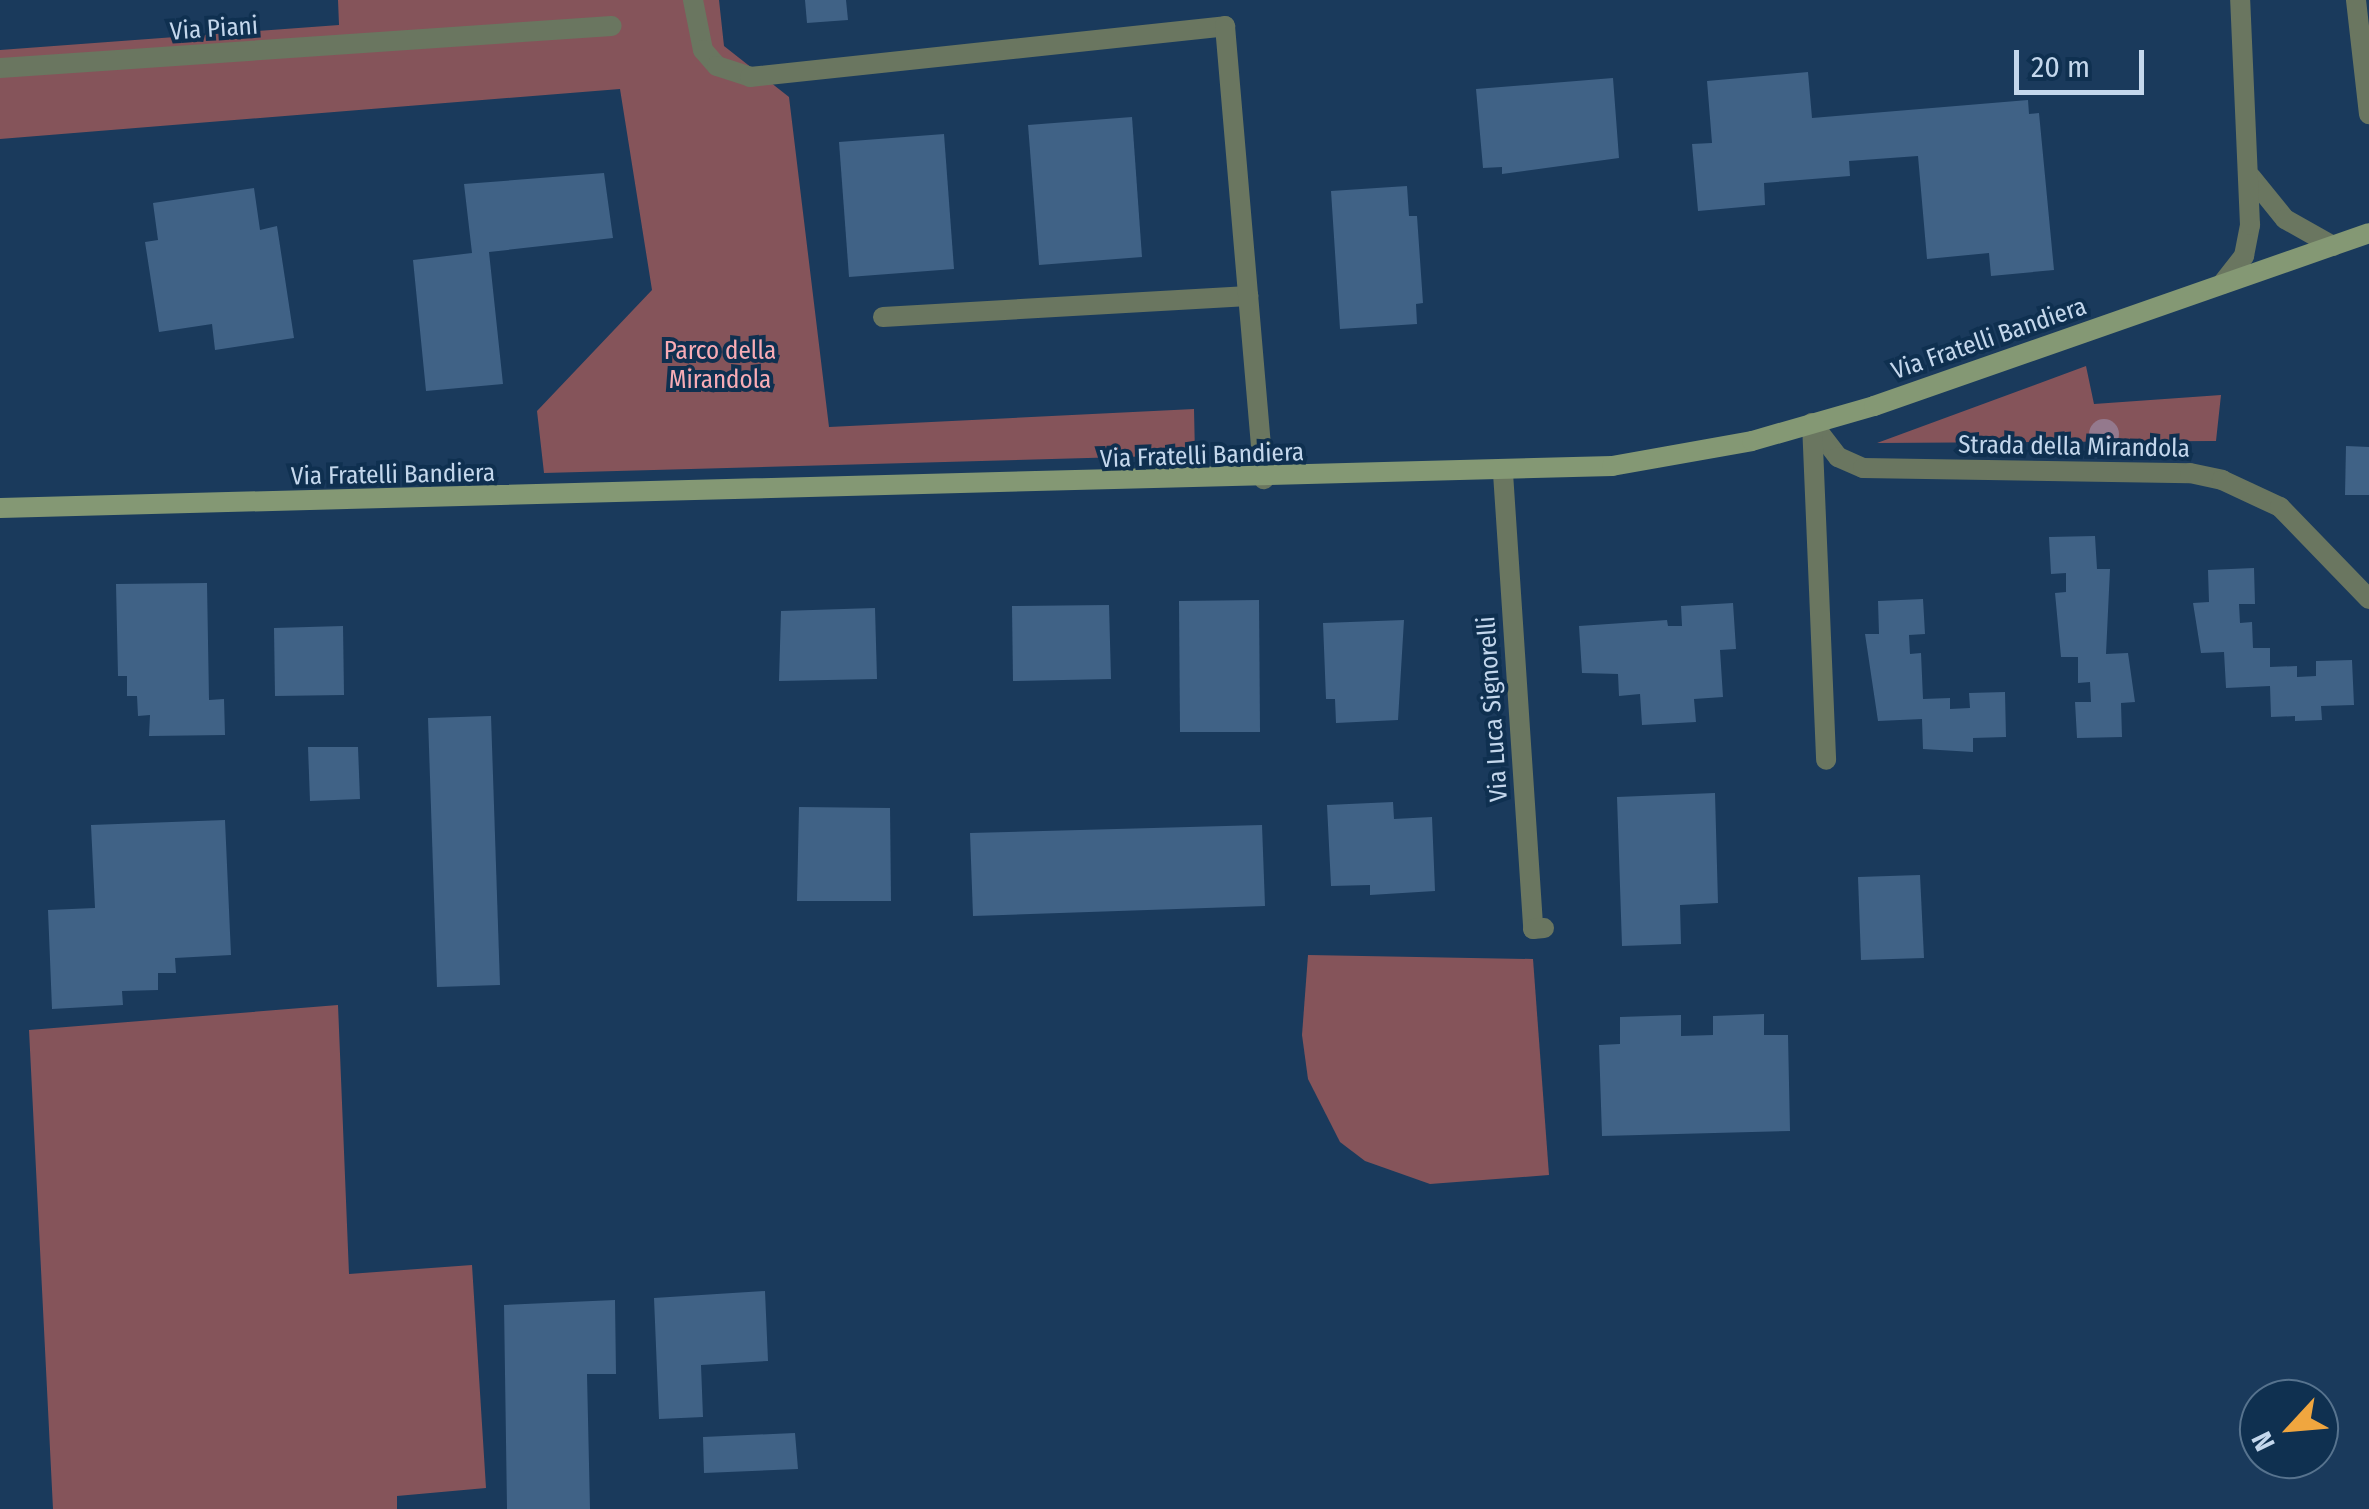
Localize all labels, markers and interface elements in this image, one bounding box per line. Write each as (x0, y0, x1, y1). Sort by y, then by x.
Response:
street label: Via Piani (169, 11, 259, 47)
scale bar (2019, 30, 2149, 92)
text: 20 m (2031, 49, 2090, 85)
street label: Via Fratelli Bandiera (1888, 292, 2090, 386)
park label: Parco della Mirandola (664, 337, 776, 396)
street label: Strada della Mirandola (1958, 430, 2190, 464)
street label: Via Fratelli Bandiera (1099, 437, 1305, 475)
street label: Via Fratelli Bandiera (291, 458, 495, 492)
street label: Via Luca Signorelli (1472, 615, 1514, 803)
north arrow (2239, 1379, 2339, 1479)
text: N (2245, 1427, 2282, 1456)

